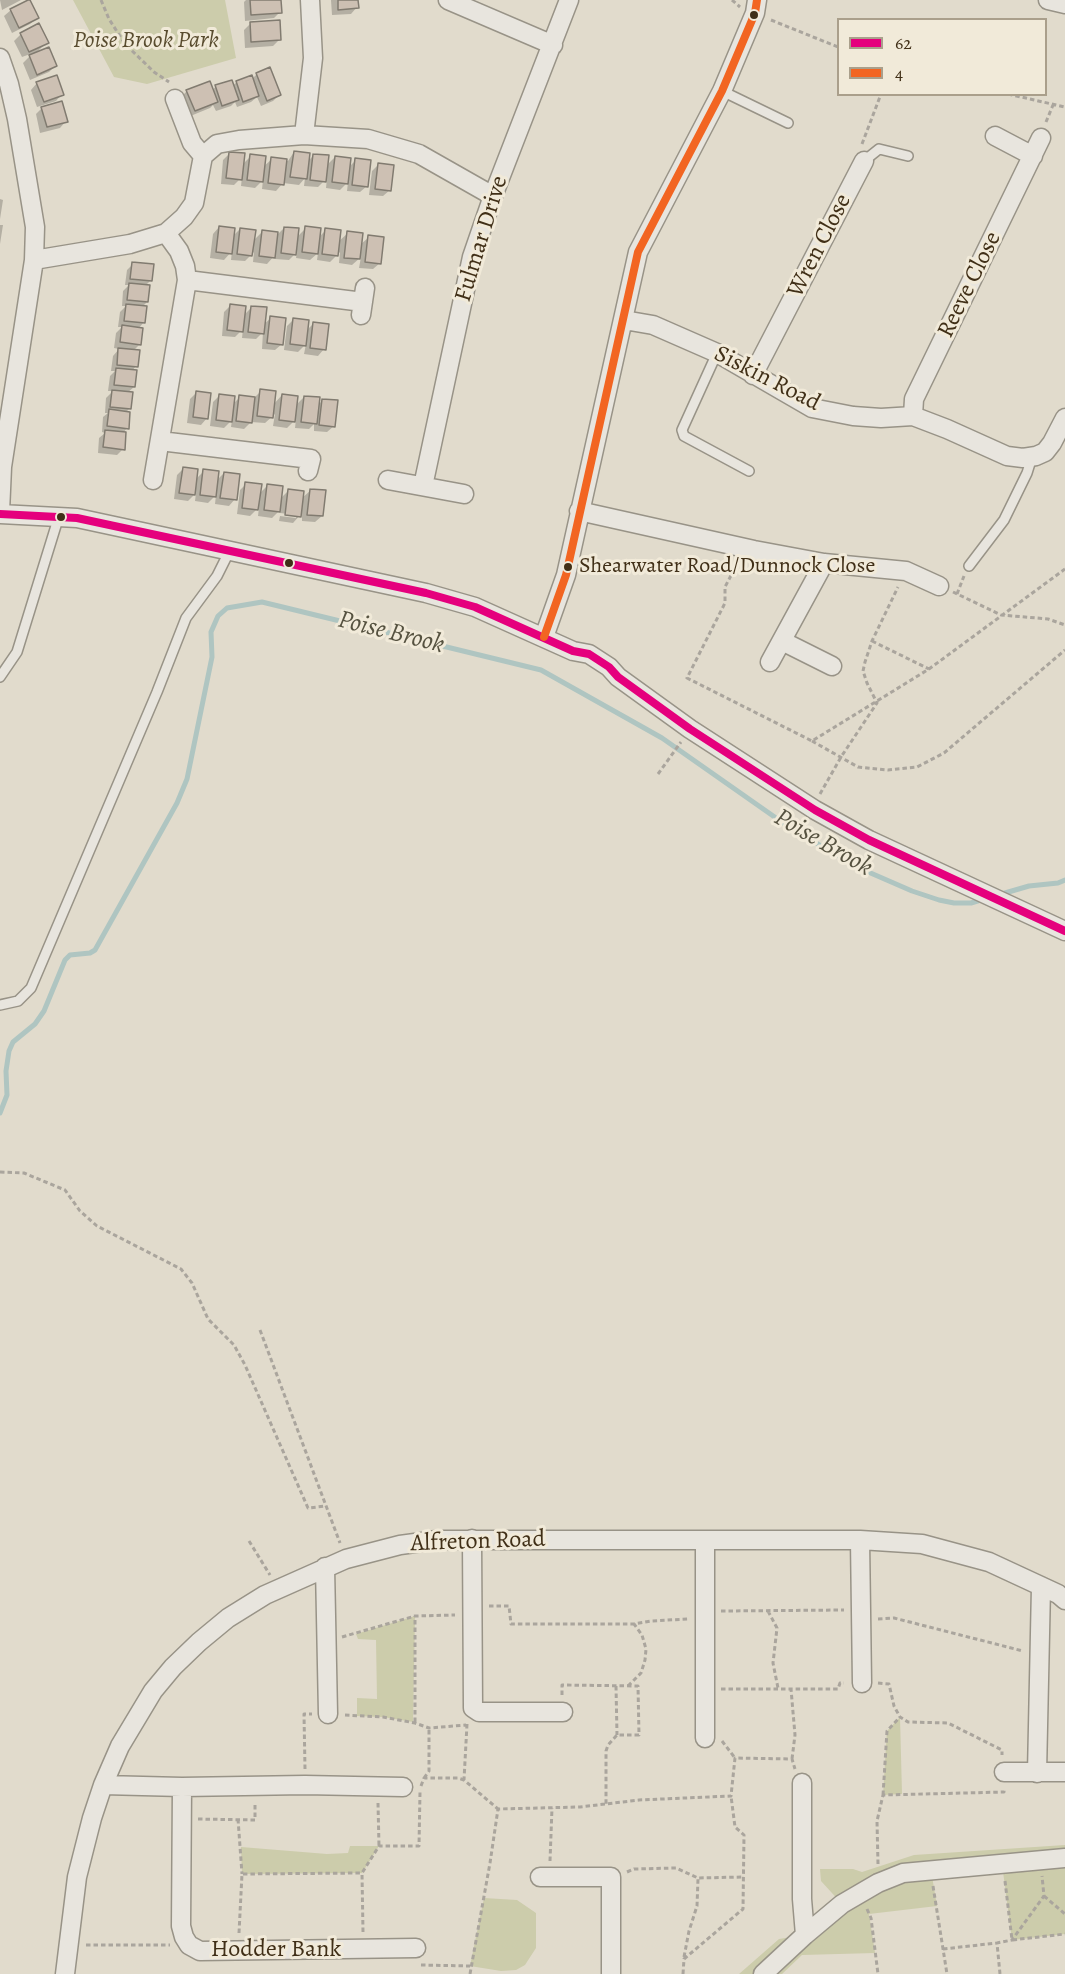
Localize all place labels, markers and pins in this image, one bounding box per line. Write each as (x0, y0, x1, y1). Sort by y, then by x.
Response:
unlabelled marker (748, 9, 760, 21)
unlabelled marker (55, 511, 67, 523)
place label: Shearwater Road/Dunnock Close (579, 554, 875, 580)
unlabelled marker (283, 557, 295, 569)
marker: Shearwater Road/Dunnock Close (562, 561, 574, 573)

